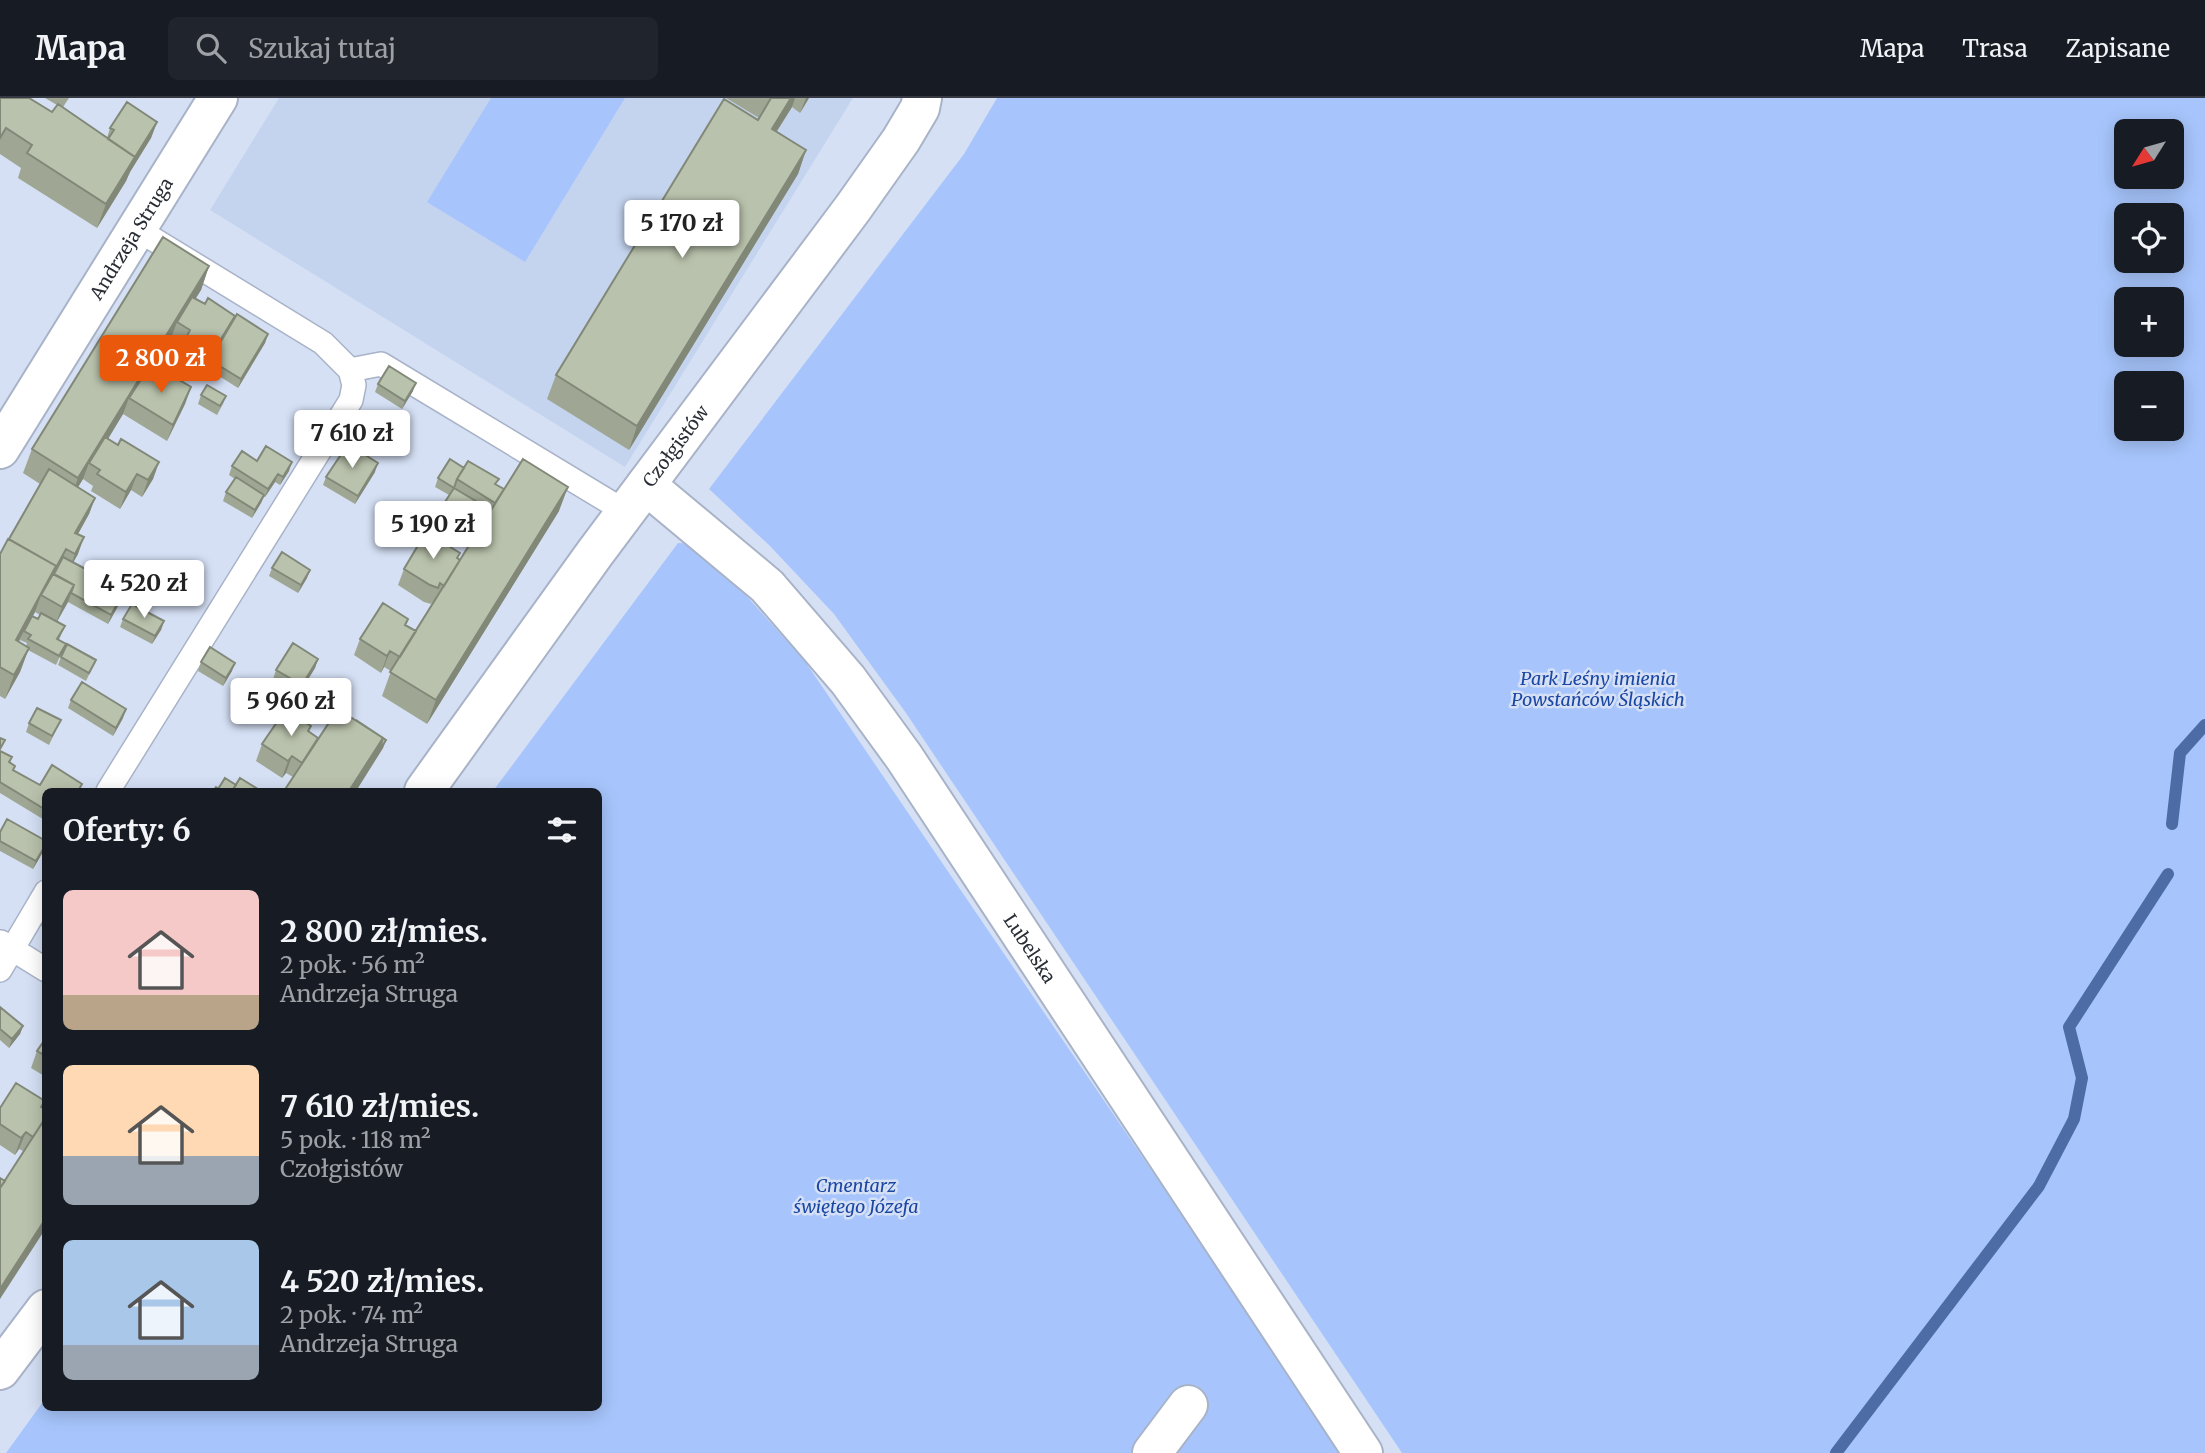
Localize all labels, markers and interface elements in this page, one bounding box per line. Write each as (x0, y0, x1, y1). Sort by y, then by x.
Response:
search box (168, 17, 658, 80)
text: Mapa (35, 28, 126, 69)
icon: search (192, 29, 230, 67)
text: Szukaj tutaj (248, 32, 396, 65)
text: Mapa (1860, 33, 1924, 64)
text: Trasa (1962, 33, 2028, 64)
text: Zapisane (2066, 33, 2170, 64)
north arrow (2114, 119, 2184, 189)
map controls (2114, 119, 2184, 441)
street label: Andrzeja Struga (84, 173, 178, 304)
pin: 5 170 zł (610, 200, 754, 260)
button: locate (2114, 203, 2184, 273)
text: 5 170 zł (640, 208, 724, 237)
button: + (2114, 287, 2184, 357)
pin: 2 800 zł (89, 336, 233, 395)
text: 2 800 zł (116, 343, 206, 372)
button: − (2114, 371, 2184, 441)
street label: Czołgistów (637, 400, 714, 491)
pin: 7 610 zł (280, 410, 424, 470)
text: 7 610 zł (310, 418, 394, 447)
pin: 5 190 zł (361, 502, 505, 561)
text: 5 190 zł (391, 509, 475, 538)
pin: 4 520 zł (72, 560, 216, 620)
text: 4 520 zł (100, 568, 188, 597)
park label: Park Leśny imienia Powstańców Śląskich (1511, 667, 1685, 711)
pin: 5 960 zł (219, 678, 363, 738)
text: 5 960 zł (246, 686, 336, 715)
text: Oferty: 6 (63, 811, 191, 849)
icon: filters (543, 811, 581, 849)
street label: Lubelska (999, 909, 1061, 987)
text: 2 800 zł/mies. (280, 912, 488, 950)
icon: home (119, 918, 203, 1002)
text: 2 pok. · 56 m² (280, 950, 425, 979)
text: Andrzeja Struga (280, 979, 458, 1008)
text: 7 610 zł/mies. (280, 1087, 479, 1125)
icon: home (119, 1093, 203, 1177)
text: 5 pok. · 118 m² (280, 1125, 431, 1154)
text: Czołgistów (280, 1154, 403, 1183)
park label: Cmentarz świętego Józefa (793, 1174, 919, 1218)
text: 4 520 zł/mies. (280, 1262, 485, 1300)
icon: home (119, 1268, 203, 1352)
text: 2 pok. · 74 m² (280, 1300, 423, 1329)
text: Andrzeja Struga (280, 1329, 458, 1358)

